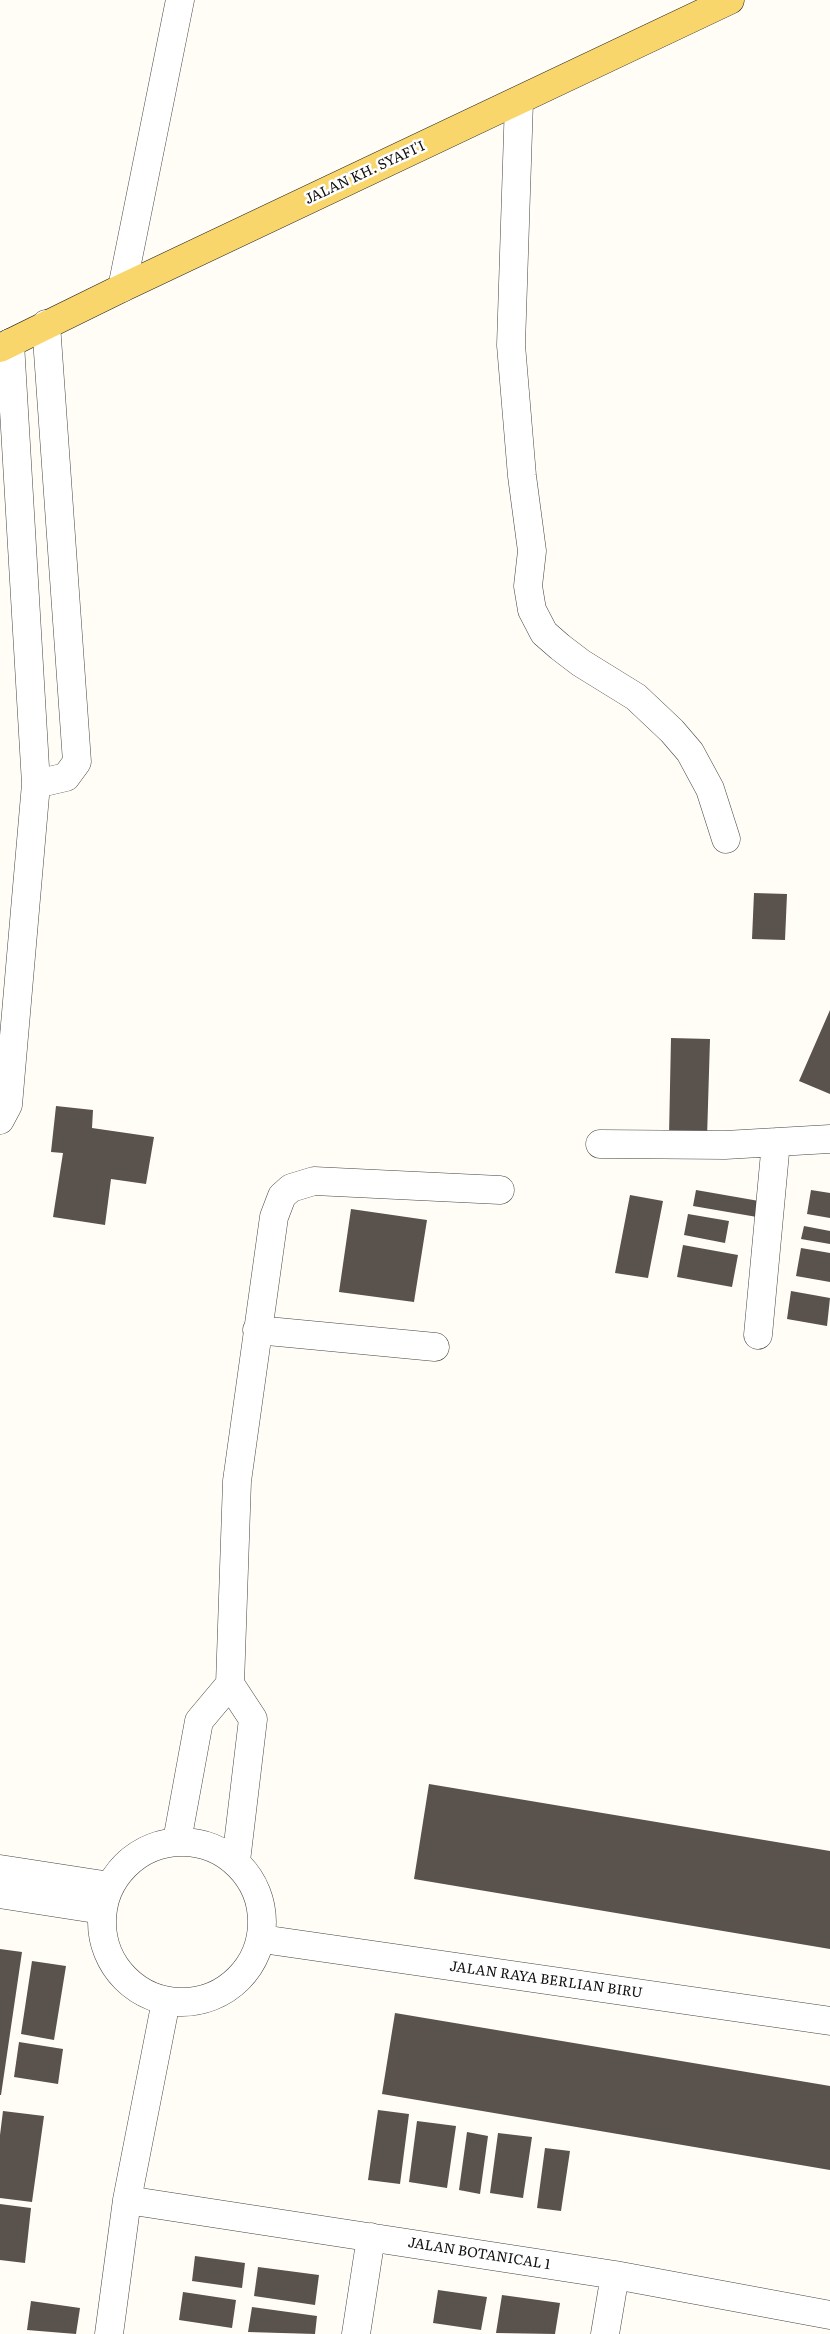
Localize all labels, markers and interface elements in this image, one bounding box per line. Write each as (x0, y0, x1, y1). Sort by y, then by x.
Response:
street label: JALAN KH. SYAFI'I (302, 138, 428, 208)
street label: JALAN RAYA BERLIAN BIRU (448, 1958, 644, 2002)
street label: JALAN BOTANICAL 1 (407, 2234, 551, 2274)

